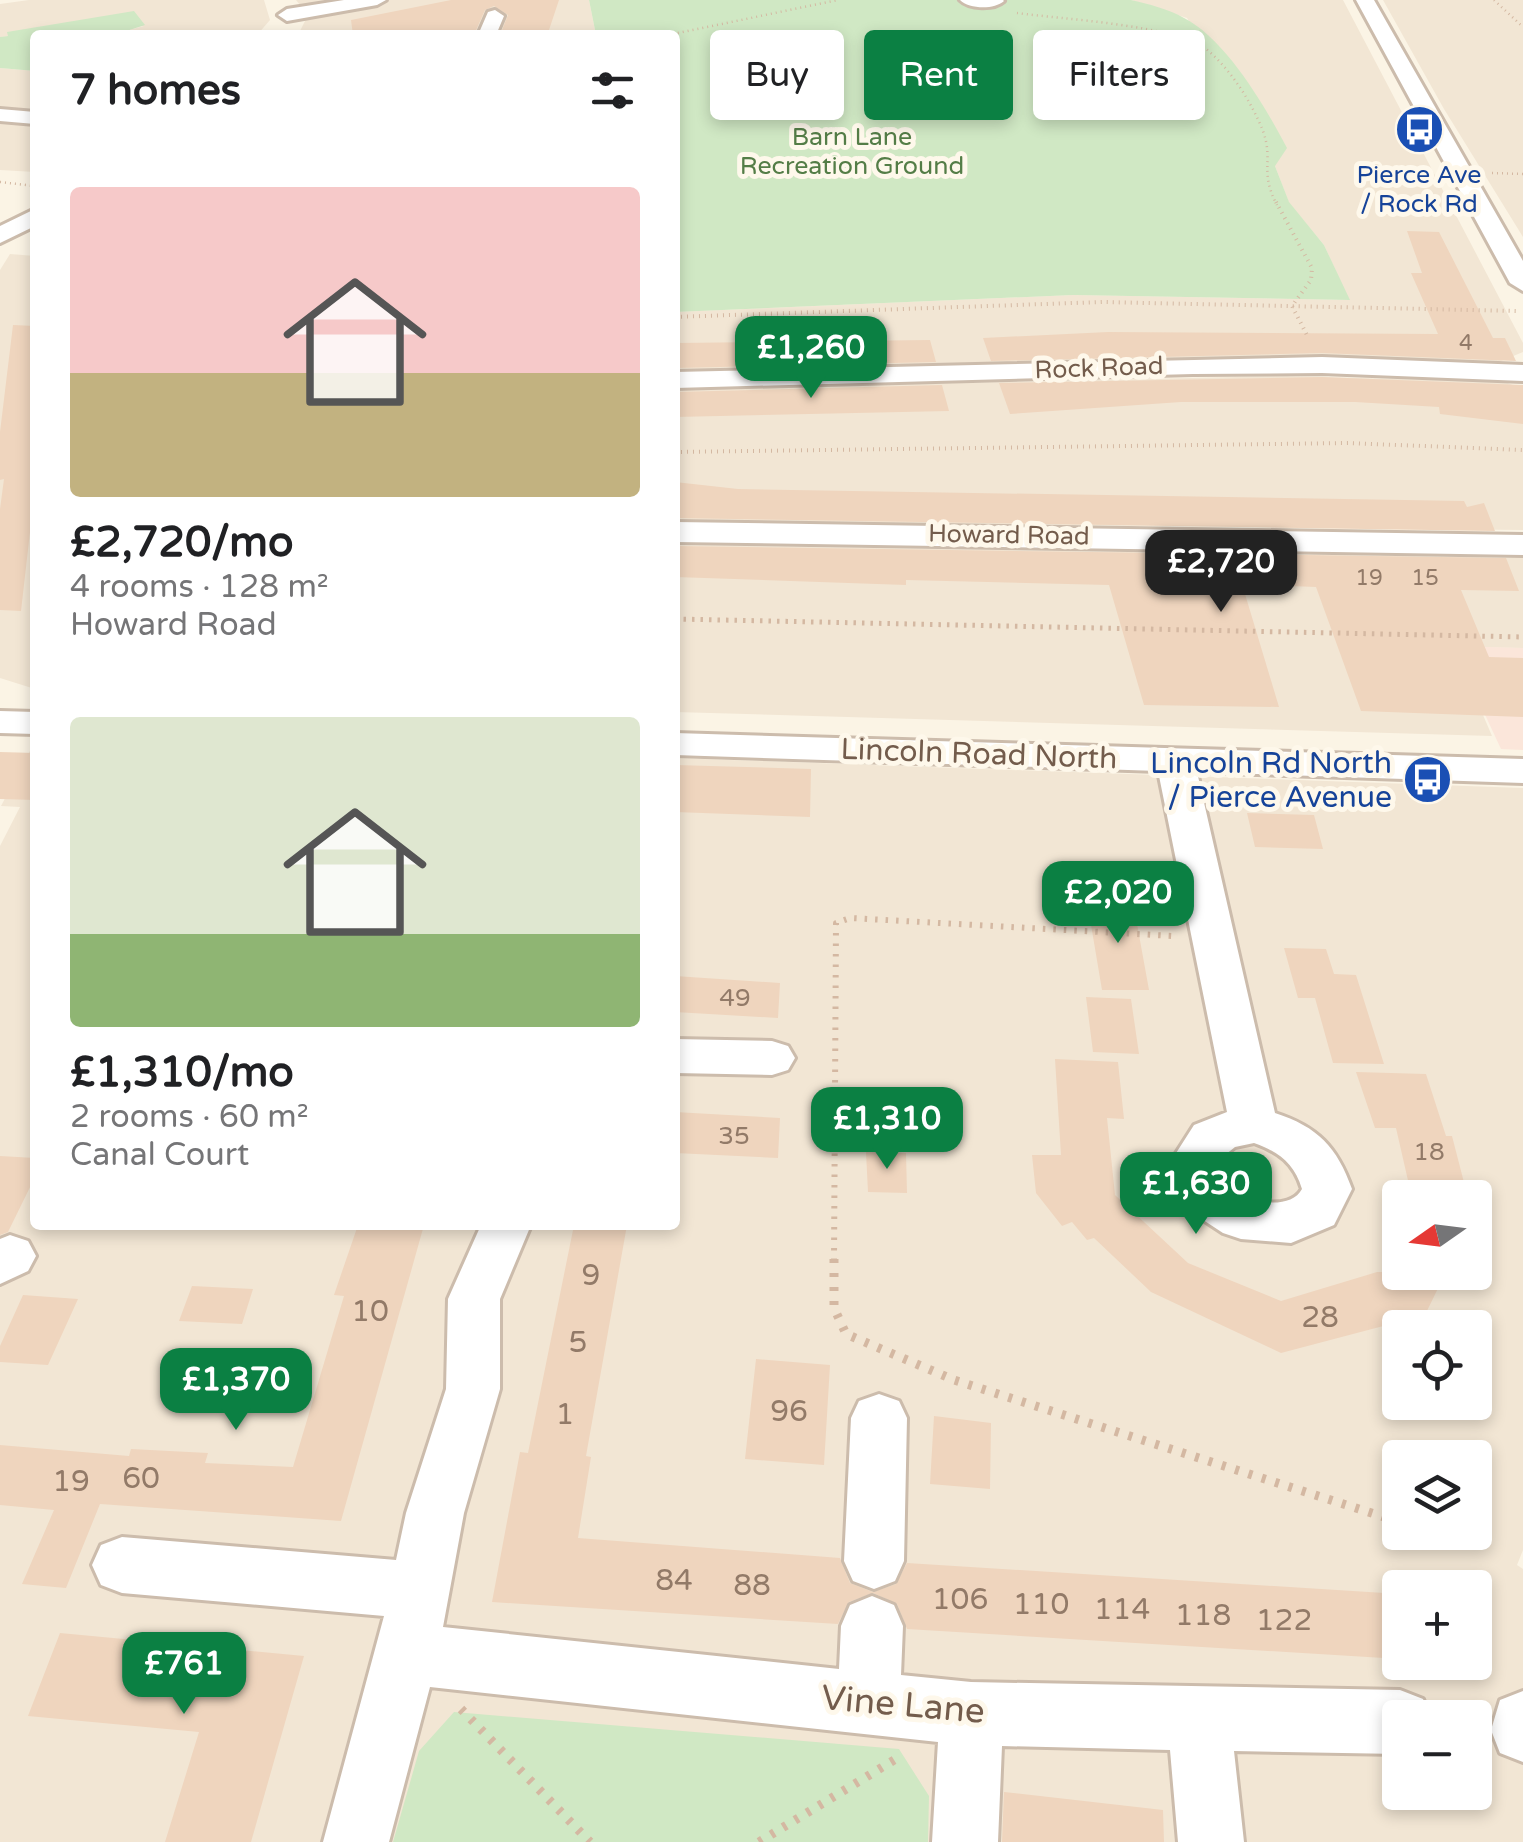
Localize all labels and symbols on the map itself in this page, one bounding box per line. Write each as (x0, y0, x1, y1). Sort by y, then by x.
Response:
bus stop icon: Pierce Ave / Rock Rd (1393, 103, 1445, 155)
park label: Barn Lane Recreation Ground (740, 122, 964, 181)
place label: Pierce Ave / Rock Rd (1356, 160, 1482, 219)
pin: £1,260 (730, 316, 892, 401)
house number: 4 (1459, 330, 1473, 356)
street label: Rock Road (1034, 351, 1164, 385)
street label: Howard Road (928, 519, 1090, 551)
pin: £2,720 (1140, 530, 1302, 615)
house number: 19 (1355, 565, 1383, 591)
house number: 15 (1411, 565, 1439, 591)
street label: Lincoln Road North (840, 731, 1118, 777)
place label: Lincoln Rd North / Pierce Avenue (1150, 745, 1392, 816)
bus stop icon: Lincoln Rd North / Pierce Avenue (1401, 754, 1453, 806)
pin: £2,020 (1037, 861, 1199, 946)
house number: 49 (719, 983, 751, 1013)
pin: £1,310 (806, 1087, 968, 1172)
house number: 35 (718, 1121, 750, 1151)
house number: 18 (1413, 1137, 1445, 1167)
pin: £1,630 (1115, 1152, 1277, 1237)
north arrow (1382, 1180, 1492, 1290)
house number: 9 (582, 1257, 600, 1294)
house number: 10 (351, 1293, 389, 1330)
house number: 28 (1301, 1299, 1339, 1336)
house number: 5 (569, 1324, 587, 1361)
pin: £1,370 (155, 1348, 317, 1433)
house number: 96 (770, 1393, 808, 1430)
house number: 1 (556, 1396, 574, 1433)
house number: 60 (122, 1460, 160, 1497)
house number: 19 (52, 1463, 90, 1500)
house number: 84 (655, 1562, 693, 1599)
house number: 88 (733, 1567, 771, 1604)
house number: 106 (932, 1581, 988, 1618)
house number: 110 (1013, 1586, 1069, 1623)
house number: 114 (1094, 1591, 1150, 1628)
house number: 118 (1175, 1597, 1231, 1634)
house number: 122 (1256, 1602, 1312, 1639)
pin: £761 (125, 1632, 243, 1717)
street label: Vine Lane (820, 1677, 986, 1733)

